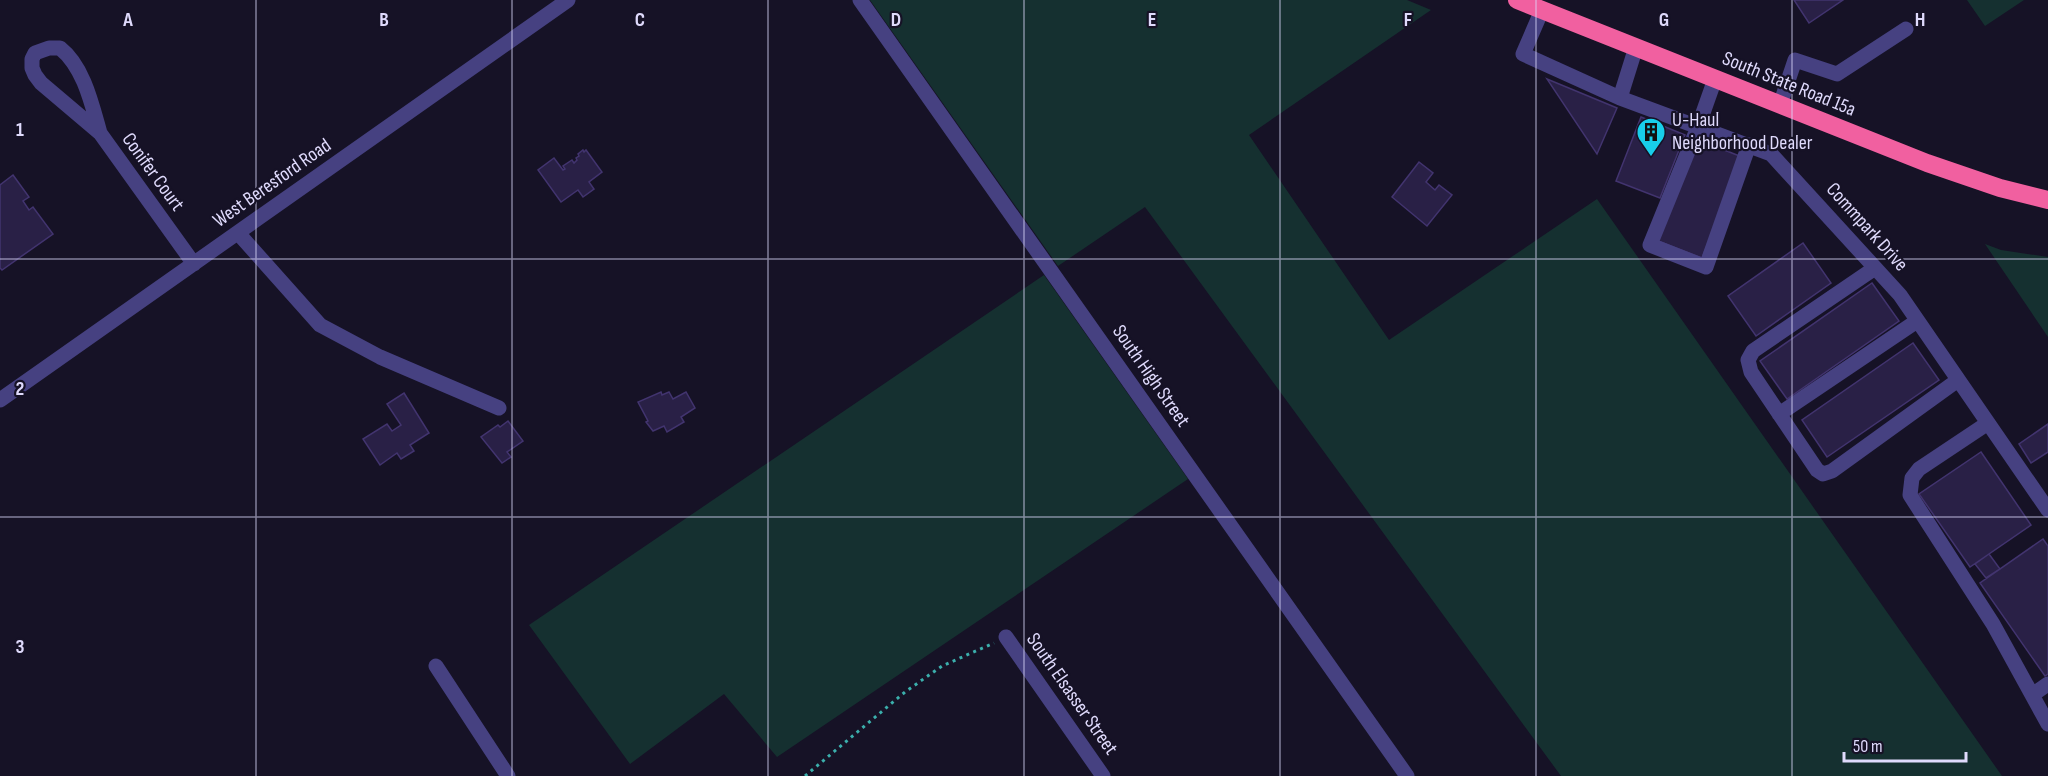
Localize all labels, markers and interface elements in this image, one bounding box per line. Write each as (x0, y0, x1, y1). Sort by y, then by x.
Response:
text: A (122, 8, 133, 32)
text: B (379, 8, 389, 32)
text: C (635, 8, 645, 32)
text: D (891, 8, 901, 32)
text: E (1148, 8, 1156, 32)
text: F (1404, 8, 1412, 32)
text: G (1659, 8, 1669, 32)
text: H (1915, 8, 1925, 32)
street label: South State Road 15a (1719, 46, 1859, 122)
place label: U-Haul Neighborhood Dealer (1672, 108, 1813, 155)
building icon: U-Haul Neighborhood Dealer (1635, 116, 1667, 158)
text: 1 (16, 118, 24, 142)
street label: Conifer Court (117, 128, 189, 216)
street label: West Beresford Road (208, 133, 336, 233)
street label: Commpark Drive (1821, 178, 1913, 276)
street label: South High Street (1107, 320, 1195, 432)
text: 2 (16, 377, 24, 401)
street label: South Elsasser Street (1021, 628, 1123, 760)
text: 3 (16, 635, 25, 659)
scale bar (1844, 725, 1966, 763)
text: 50 m (1853, 736, 1883, 757)

